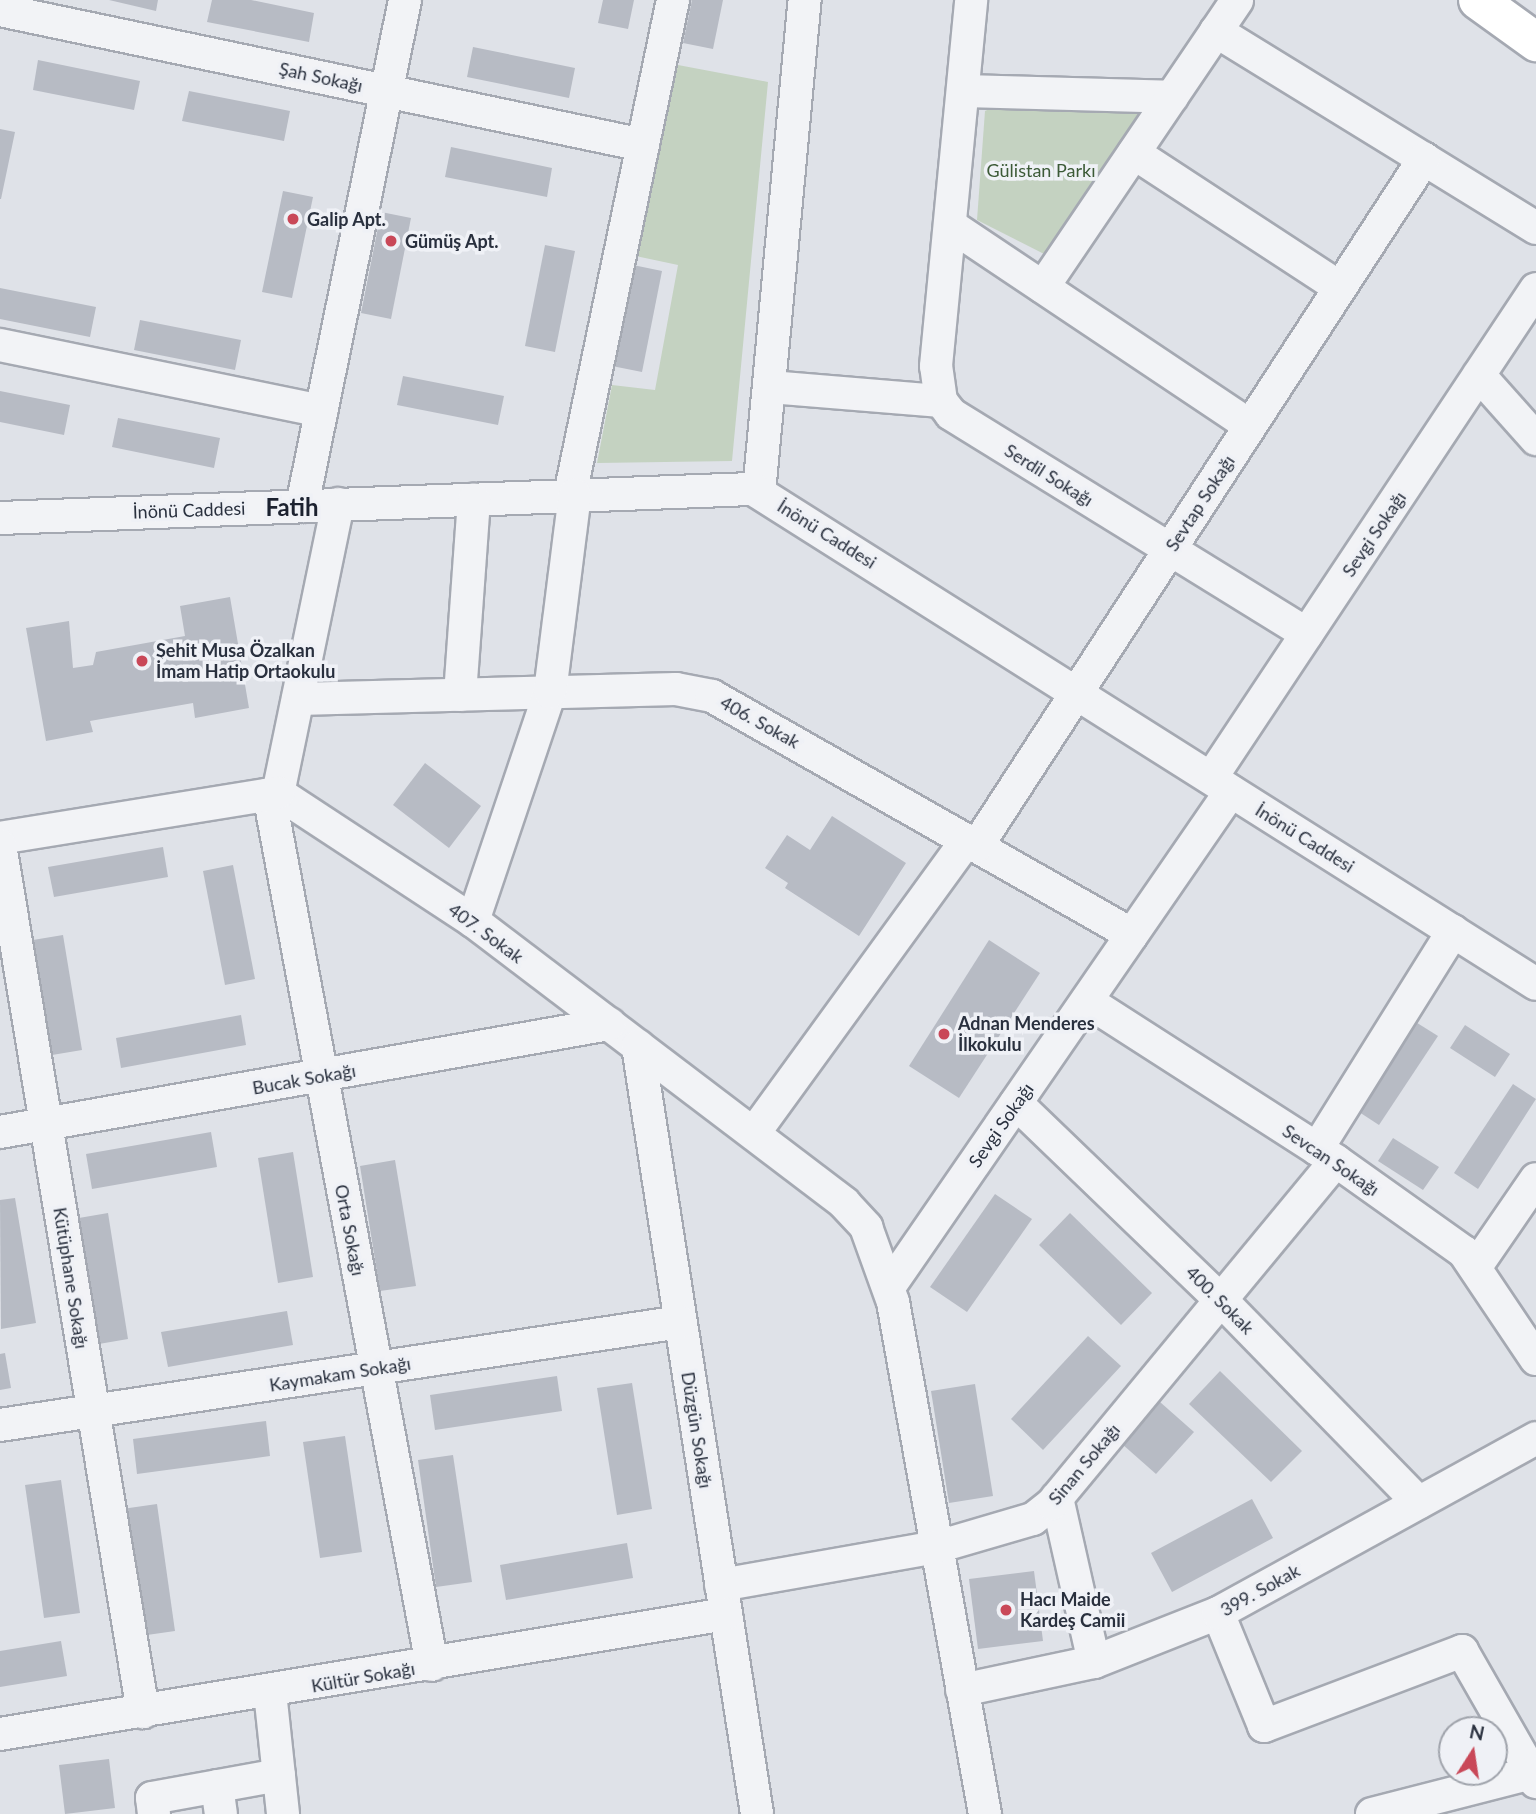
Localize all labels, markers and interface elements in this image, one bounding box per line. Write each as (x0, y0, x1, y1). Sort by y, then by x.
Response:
street label: Şah Sokağı (277, 58, 365, 96)
park label: Gülistan Parkı (987, 159, 1095, 181)
place label: Galip Apt. (307, 208, 386, 230)
marker: Galip Apt. (285, 211, 301, 227)
place label: Gümüş Apt. (405, 230, 499, 252)
marker: Gümüş Apt. (383, 233, 399, 249)
street label: Serdil Sokağı (1001, 439, 1097, 511)
street label: Sevtap Sokağı (1161, 451, 1239, 555)
street label: Sevgi Sokağı (1338, 487, 1410, 581)
district label: Fatih (266, 493, 318, 521)
street label: İnönü Caddesi (774, 495, 880, 573)
street label: İnönü Caddesi (132, 497, 246, 523)
place label: Şehit Musa Özalkan İmam Hatip Ortaokulu (156, 640, 335, 682)
marker: Şehit Musa Özalkan İmam Hatip Ortaokulu (134, 653, 150, 669)
street label: 406. Sokak (717, 691, 803, 753)
street label: İnönü Caddesi (1252, 799, 1358, 877)
street label: 407. Sokak (444, 899, 528, 967)
place label: Adnan Menderes İlkokulu (958, 1013, 1095, 1056)
marker: Adnan Menderes İlkokulu (936, 1026, 952, 1042)
street label: Bucak Sokağı (251, 1059, 357, 1099)
street label: Sevgi Sokağı (964, 1079, 1038, 1171)
street label: Sevcan Sokağı (1279, 1120, 1383, 1200)
street label: Orta Sokağı (331, 1183, 369, 1277)
street label: Kütüphane Sokağı (49, 1206, 93, 1350)
street label: 400. Sokak (1181, 1261, 1259, 1339)
street label: Kaymakam Sokağı (268, 1352, 412, 1396)
street label: Düzgün Sokağı (677, 1370, 717, 1490)
street label: Sinan Sokağı (1044, 1419, 1124, 1509)
street label: 399. Sokak (1217, 1559, 1303, 1621)
place label: Hacı Maide Kardeş Camii (1020, 1589, 1125, 1632)
marker: Hacı Maide Kardeş Camii (998, 1602, 1014, 1618)
street label: Kültür Sokağı (309, 1657, 417, 1697)
north arrow (1438, 1716, 1508, 1786)
text: N (1467, 1719, 1487, 1745)

